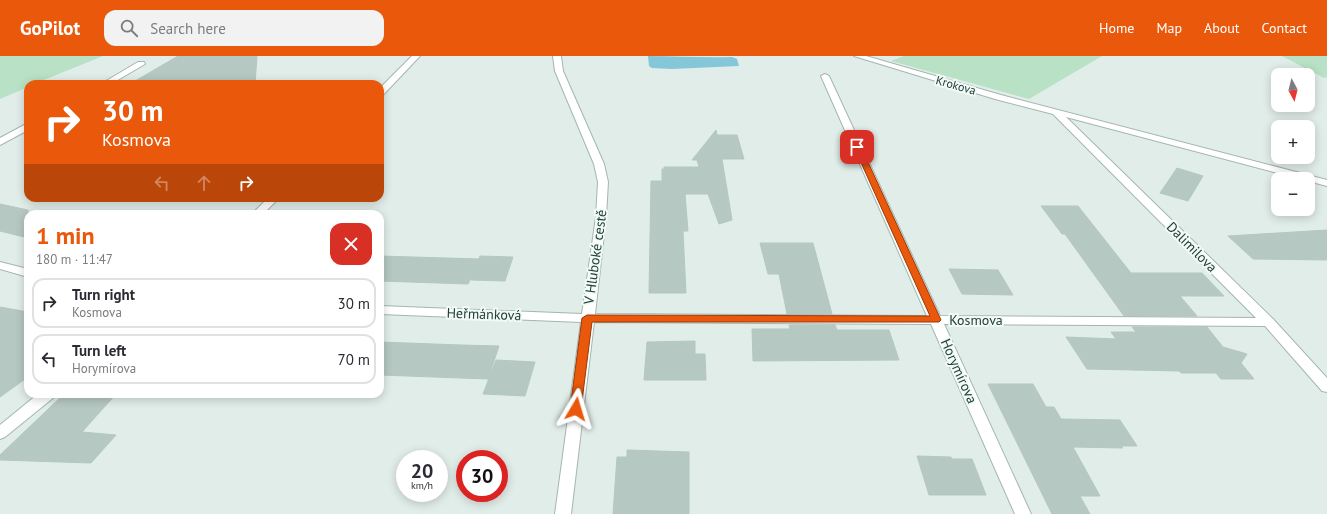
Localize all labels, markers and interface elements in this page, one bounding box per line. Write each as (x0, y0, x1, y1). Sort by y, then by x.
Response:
search box (104, 10, 384, 46)
text: GoPilot (20, 16, 80, 40)
icon: search (118, 17, 140, 39)
text: Search here (150, 19, 226, 38)
text: Home (1099, 19, 1134, 37)
text: Map (1156, 19, 1182, 37)
text: About (1204, 19, 1240, 37)
text: Contact (1262, 19, 1307, 37)
north arrow (1271, 68, 1315, 112)
map controls (1271, 68, 1315, 216)
street label: Krokova (934, 72, 978, 98)
text: 30 m (102, 92, 163, 129)
icon: right (36, 96, 88, 148)
button: + (1271, 120, 1315, 164)
text: Kosmova (102, 128, 171, 151)
pin (840, 130, 874, 164)
icon: arrive (846, 136, 868, 158)
icon: left (151, 172, 173, 194)
icon: ahead (193, 172, 215, 194)
icon: right (235, 172, 257, 194)
button: − (1271, 172, 1315, 216)
street label: V Hluboké cestě (579, 208, 611, 307)
street label: Dalimilova (1163, 218, 1221, 276)
text: 1 min (36, 220, 95, 251)
button: close (330, 223, 372, 265)
text: 180 m · 11:47 (36, 251, 113, 268)
text: Turn right (72, 285, 135, 304)
icon: right (38, 292, 60, 314)
text: 30 m (337, 294, 370, 313)
text: Kosmova (72, 304, 122, 321)
street label: Heřmánková (446, 304, 522, 324)
street label: Kosmova (949, 311, 1003, 329)
street label: Horymírova (937, 336, 981, 406)
text: Turn left (72, 341, 126, 360)
icon: left (38, 348, 60, 370)
text: 70 m (337, 350, 370, 369)
text: Horymírova (72, 360, 136, 377)
position arrow (555, 388, 597, 430)
speed limit sign: 30 (456, 450, 508, 502)
text: 20 (411, 458, 433, 484)
text: km/h (411, 479, 433, 492)

